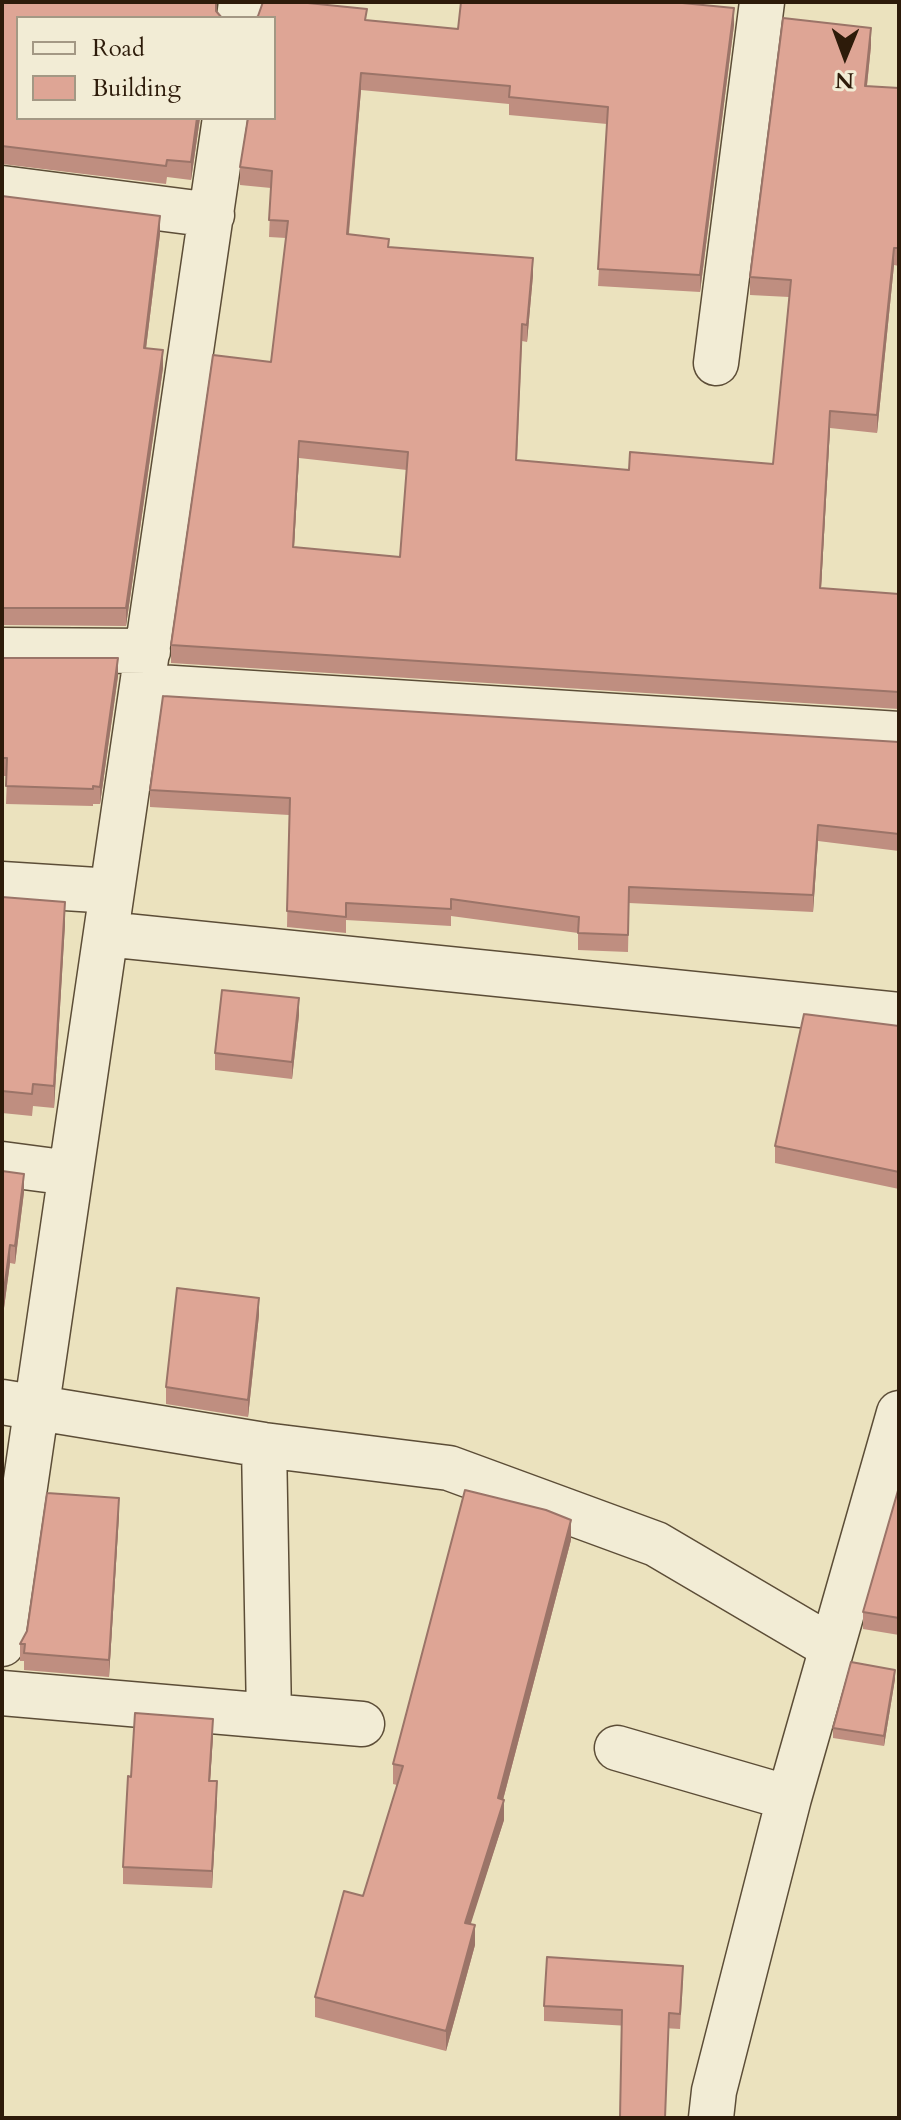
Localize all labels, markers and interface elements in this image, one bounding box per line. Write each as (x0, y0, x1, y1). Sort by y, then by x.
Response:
legend (16, 16, 276, 120)
north arrow (805, 16, 885, 96)
text: Road (92, 32, 145, 65)
text: N (835, 65, 854, 95)
text: Building (92, 72, 181, 105)

